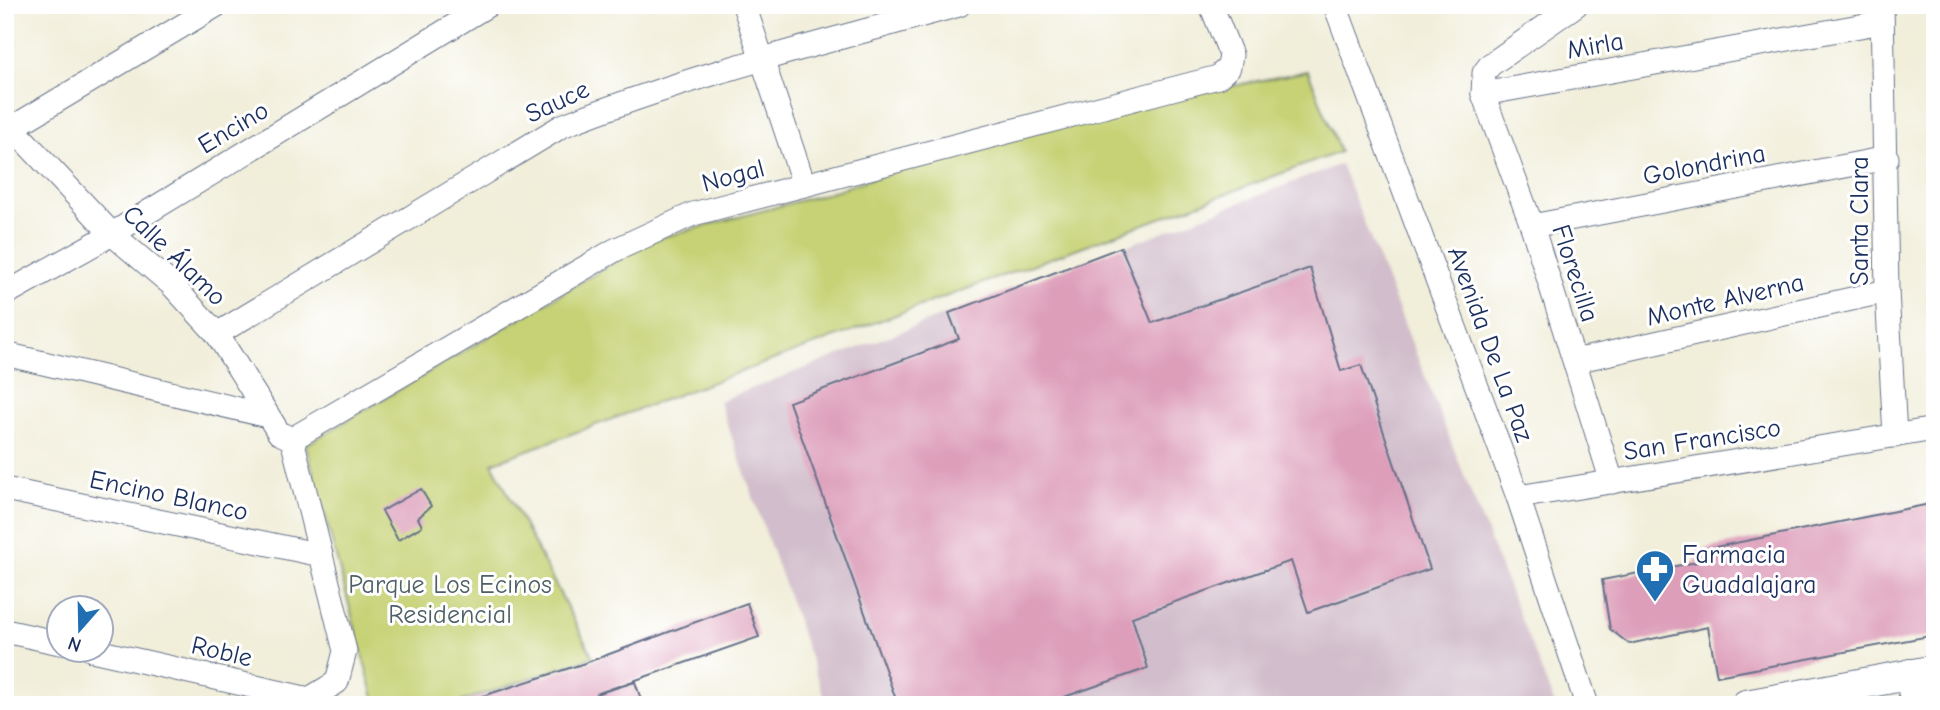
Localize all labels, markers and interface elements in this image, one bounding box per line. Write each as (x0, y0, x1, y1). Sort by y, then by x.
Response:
street label: Mirla (1564, 26, 1626, 66)
street label: Sauce (521, 74, 594, 130)
street label: Encino (193, 95, 274, 160)
street label: Golondrina (1640, 138, 1768, 192)
street label: Nogal (699, 153, 768, 199)
street label: Santa Clara (1845, 156, 1875, 286)
street label: Calle Álamo (116, 198, 233, 312)
street label: Florecilla (1545, 221, 1605, 326)
street label: Avenida De La Paz (1441, 243, 1539, 446)
street label: Monte Alverna (1644, 267, 1807, 333)
street label: San Francisco (1621, 413, 1783, 467)
street label: Encino Blanco (87, 465, 251, 527)
place label: Farmacia Guadalajara (1682, 540, 1816, 600)
pharmacy icon: Farmacia Guadalajara (1634, 548, 1676, 603)
park label: Parque Los Ecinos Residencial (348, 570, 552, 630)
north arrow (46, 594, 116, 664)
street label: Roble (188, 630, 255, 674)
text: N (65, 632, 84, 656)

